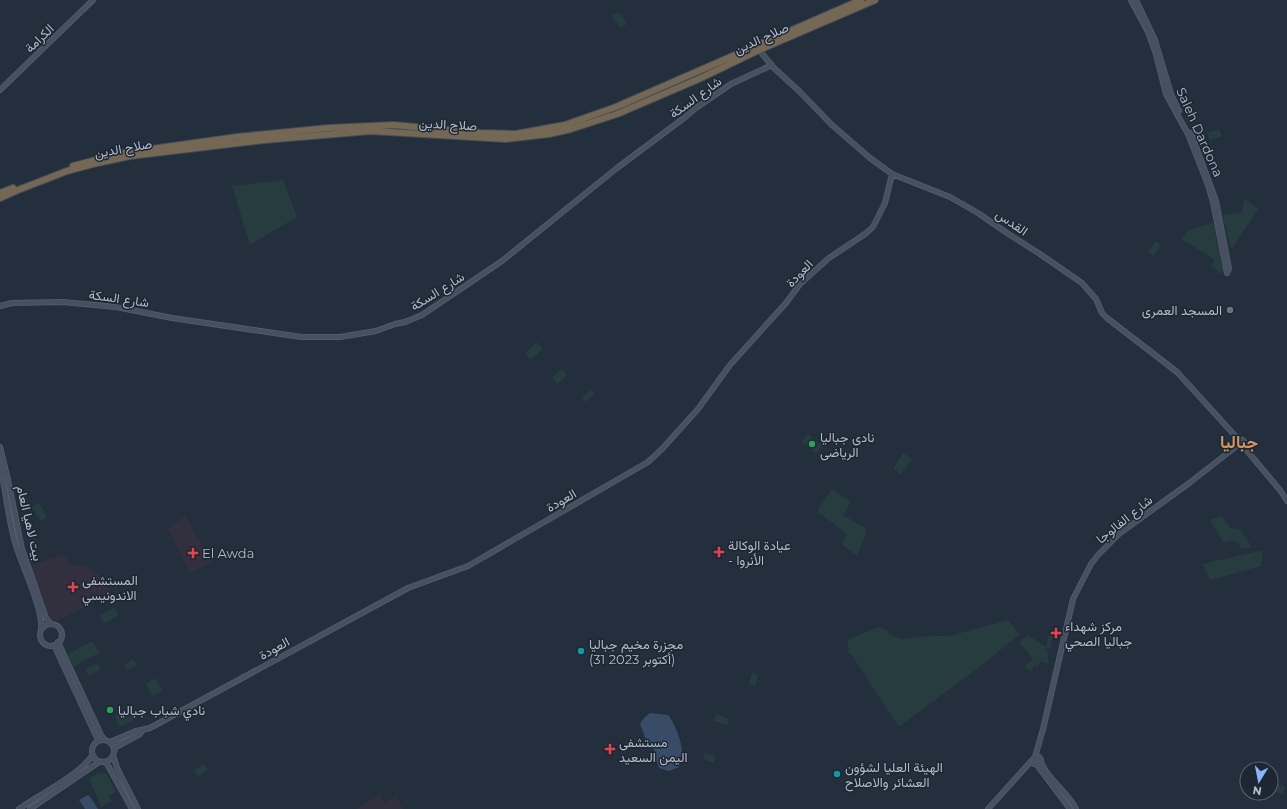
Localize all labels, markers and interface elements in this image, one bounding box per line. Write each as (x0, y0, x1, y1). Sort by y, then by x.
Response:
street label: صلاح الدين (731, 19, 792, 59)
street label: الكرامة (21, 20, 58, 56)
street label: شارع السكة (666, 73, 725, 123)
street label: Saleh Dardona (1173, 85, 1227, 179)
street label: صلاح الدين (418, 114, 478, 136)
street label: صلاح الدين (93, 135, 154, 163)
street label: القدس (992, 205, 1031, 239)
street label: العودة (782, 256, 817, 291)
street label: شارع السكة (407, 268, 468, 316)
street label: شارع السكة (88, 286, 150, 312)
place label: المسجد العمرى (1142, 302, 1222, 319)
marker: المسجد العمرى (1225, 305, 1235, 315)
place label: نادى جباليا الرياضى (820, 429, 875, 461)
district label: جباليا (1220, 432, 1258, 452)
marker: نادى جباليا الرياضى (807, 439, 817, 449)
street label: بيت لاهيا العام (13, 484, 47, 563)
street label: العودة (543, 485, 579, 516)
street label: شارع الفالوجا (1093, 491, 1157, 548)
place label: عيادة الوكالة - الأنروا (728, 537, 791, 569)
place label: El Awda (202, 545, 254, 561)
marker: عيادة الوكالة - الأنروا (713, 546, 725, 558)
marker: El Awda (187, 547, 199, 559)
place label: المستشفى الاندونيسي (82, 572, 138, 606)
marker: المستشفى الاندونيسي (67, 581, 79, 593)
place label: مركز شهداء جباليا الصحي (1065, 618, 1132, 652)
marker: مركز شهداء جباليا الصحي (1050, 627, 1062, 639)
street label: العودة (256, 633, 292, 664)
place label: مجزرة مخيم جباليا (31 أكتوبر 2023) (589, 636, 683, 668)
marker: مجزرة مخيم جباليا (31 أكتوبر 2023) (576, 646, 586, 656)
place label: نادي شباب جباليا (118, 702, 206, 721)
marker: نادي شباب جباليا (105, 705, 115, 715)
place label: مستشفى اليمن السعيد (619, 734, 688, 766)
marker: مستشفى اليمن السعيد (604, 743, 616, 755)
place label: الهيئة العليا لشؤون العشائر والاصلاح (845, 759, 943, 792)
north arrow (1239, 761, 1279, 801)
marker: الهيئة العليا لشؤون العشائر والاصلاح (832, 769, 842, 779)
text: N (1252, 783, 1263, 799)

